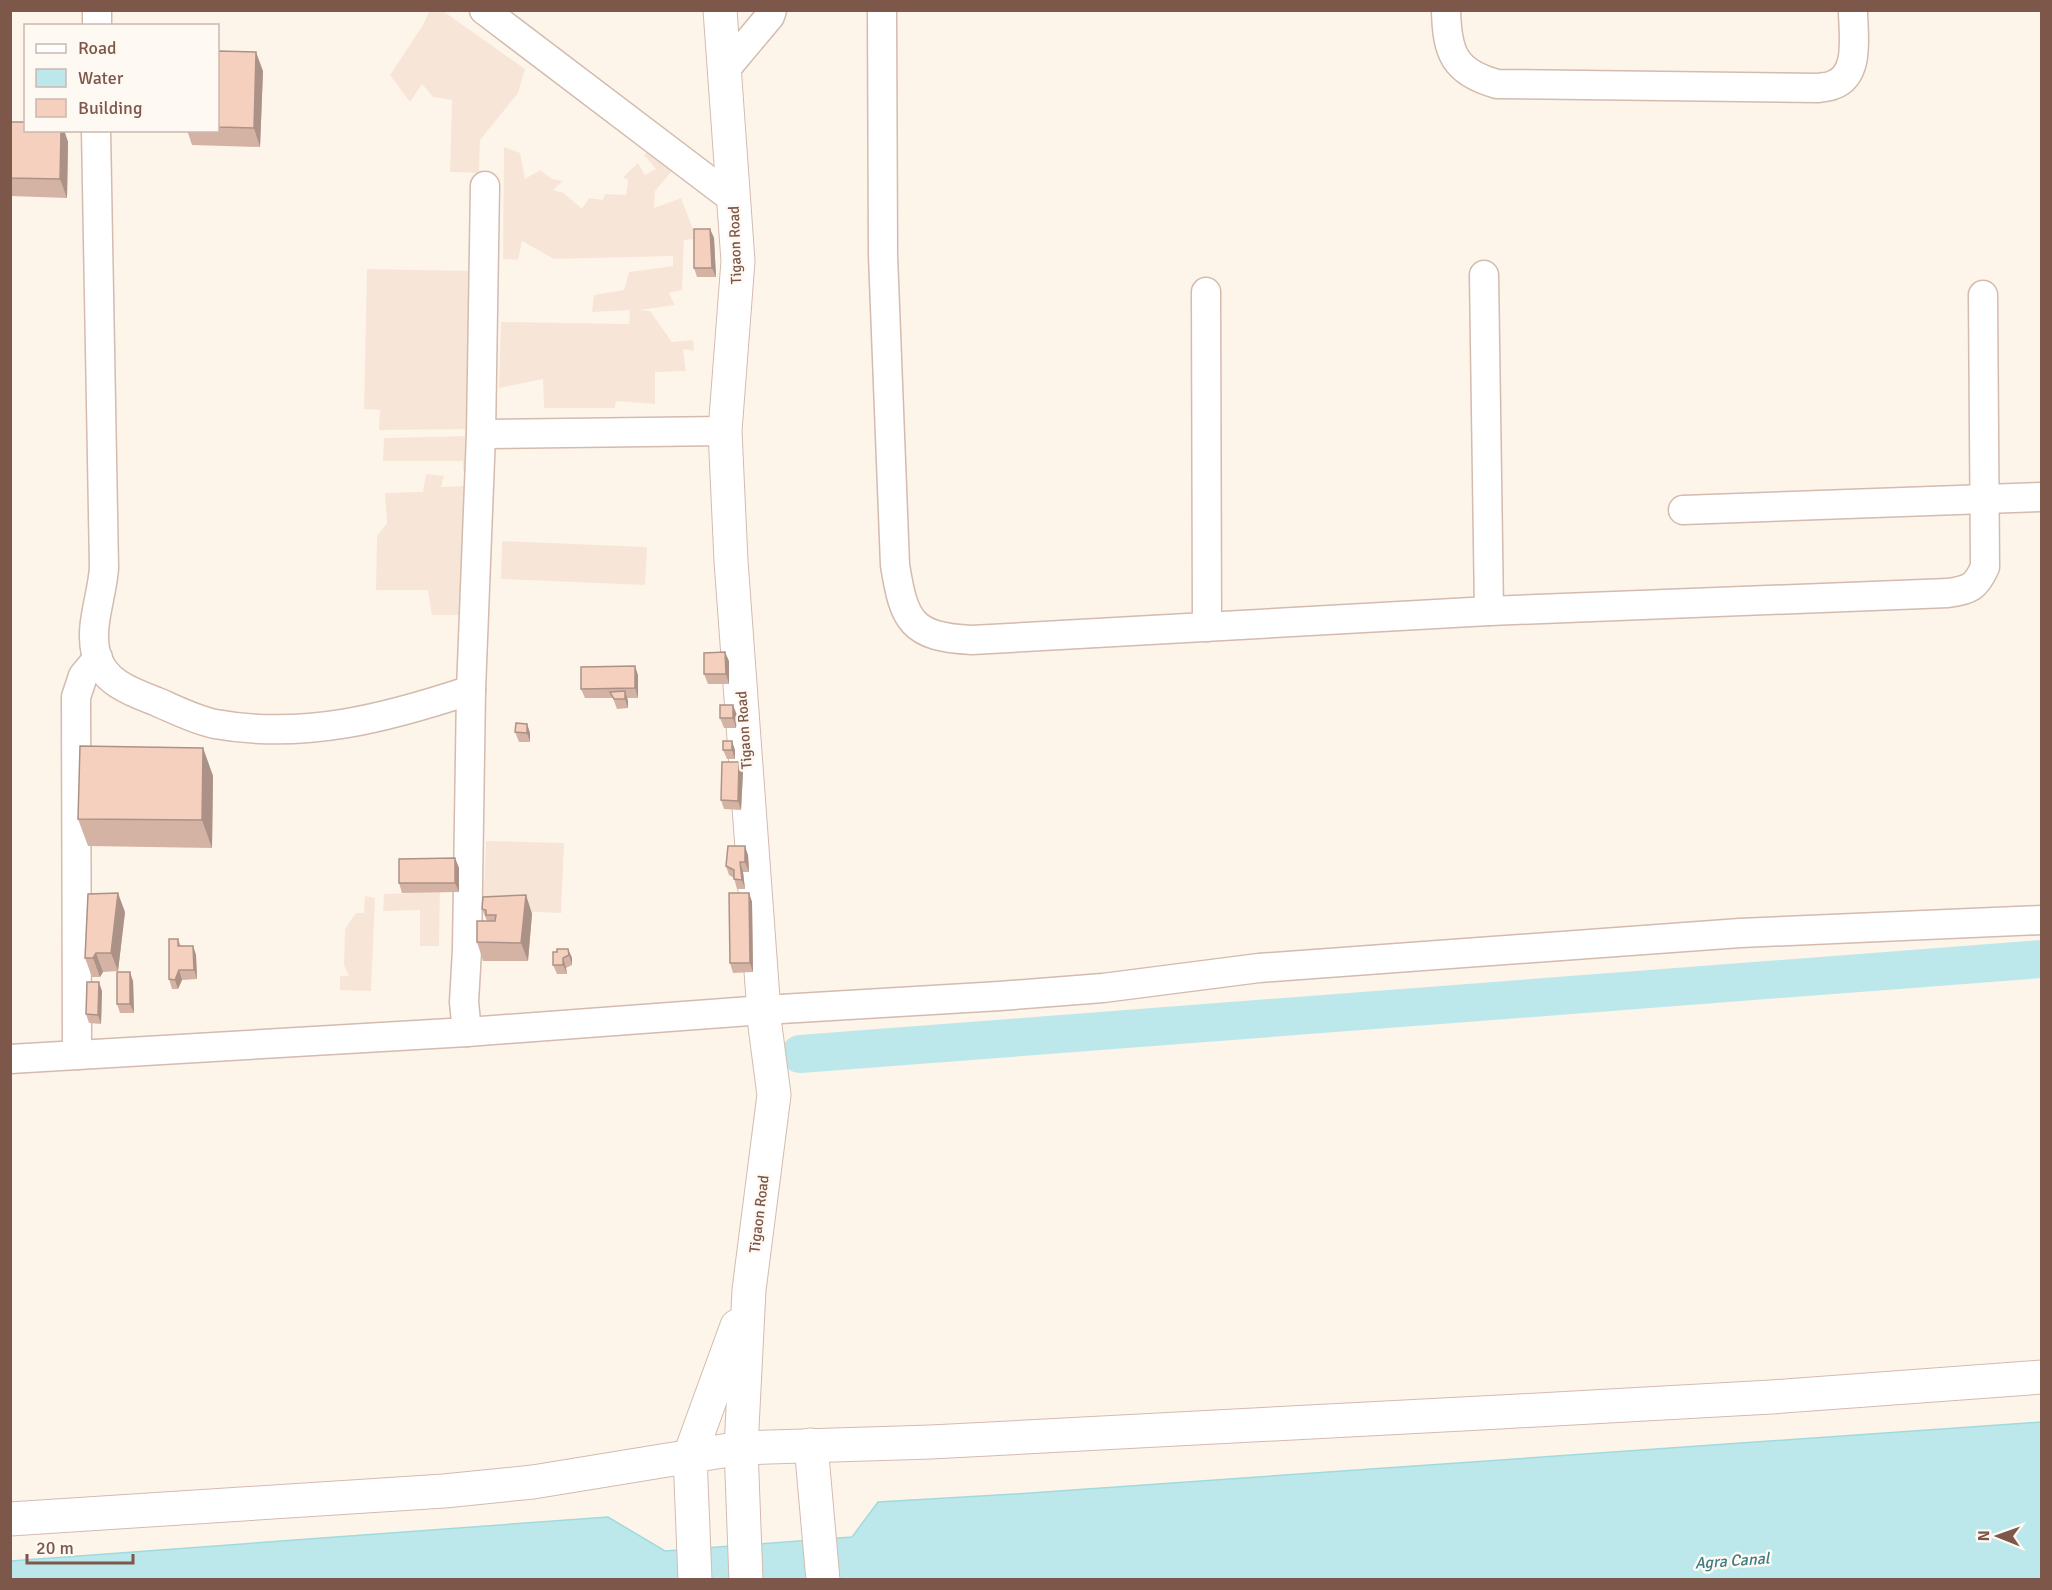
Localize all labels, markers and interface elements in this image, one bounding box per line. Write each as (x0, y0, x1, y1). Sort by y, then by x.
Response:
legend (24, 24, 219, 132)
text: Road (78, 37, 117, 59)
text: Water (78, 67, 124, 89)
text: Building (78, 97, 142, 119)
street label: Tigaon Road (725, 206, 745, 284)
street label: Tigaon Road (732, 690, 756, 770)
street label: Tigaon Road (745, 1174, 773, 1254)
north arrow (1968, 1506, 2028, 1566)
scale bar (27, 1527, 134, 1565)
text: N (1974, 1530, 1994, 1541)
text: 20 m (36, 1537, 74, 1559)
water label: Agra Canal (1694, 1548, 1771, 1574)

